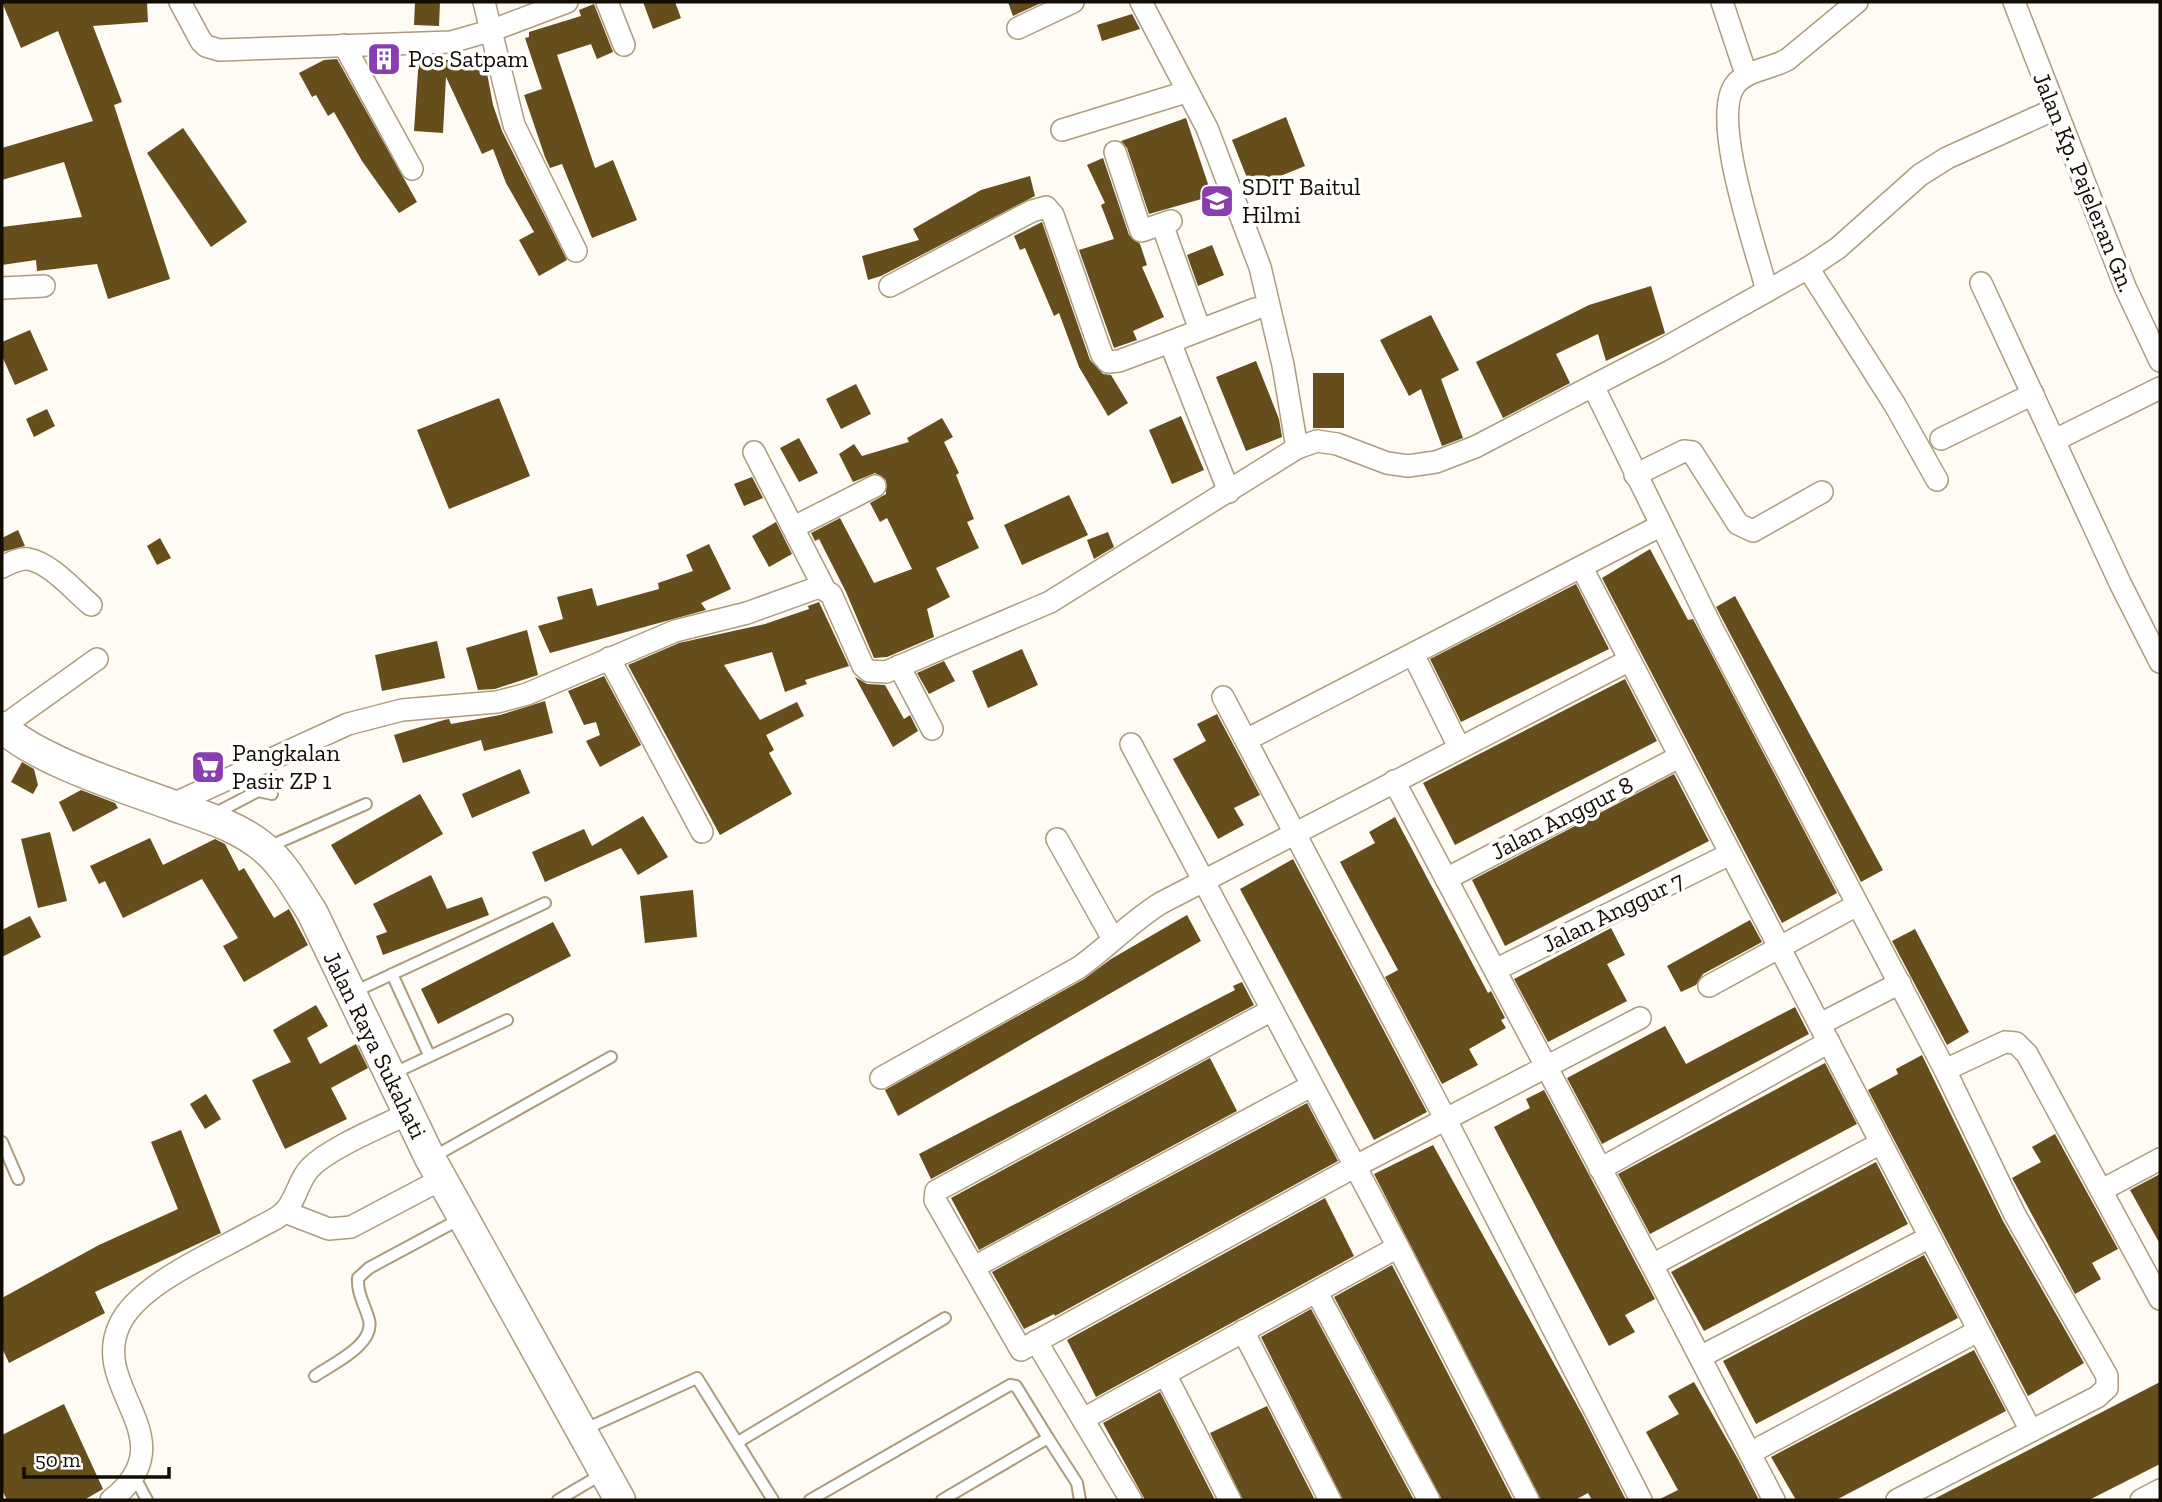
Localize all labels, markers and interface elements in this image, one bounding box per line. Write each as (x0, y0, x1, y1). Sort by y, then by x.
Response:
building icon: Pos Satpam (365, 40, 403, 78)
place label: Pos Satpam (408, 44, 529, 73)
street label: Jalan Kp. Pajeleran Gn. (2027, 68, 2142, 296)
place label: SDIT Baitul Hilmi (1242, 172, 1361, 229)
school or university icon: SDIT Baitul Hilmi (1198, 182, 1236, 220)
place label: Pangkalan Pasir ZP 1 (232, 738, 340, 795)
supermarket icon: Pangkalan Pasir ZP 1 (189, 748, 227, 786)
street label: Jalan Anggur 8 (1486, 769, 1638, 866)
street label: Jalan Anggur 7 (1537, 865, 1688, 958)
street label: Jalan Raya Sukahati (317, 946, 434, 1144)
scale bar (24, 1436, 170, 1480)
text: 50 m (35, 1447, 81, 1472)

